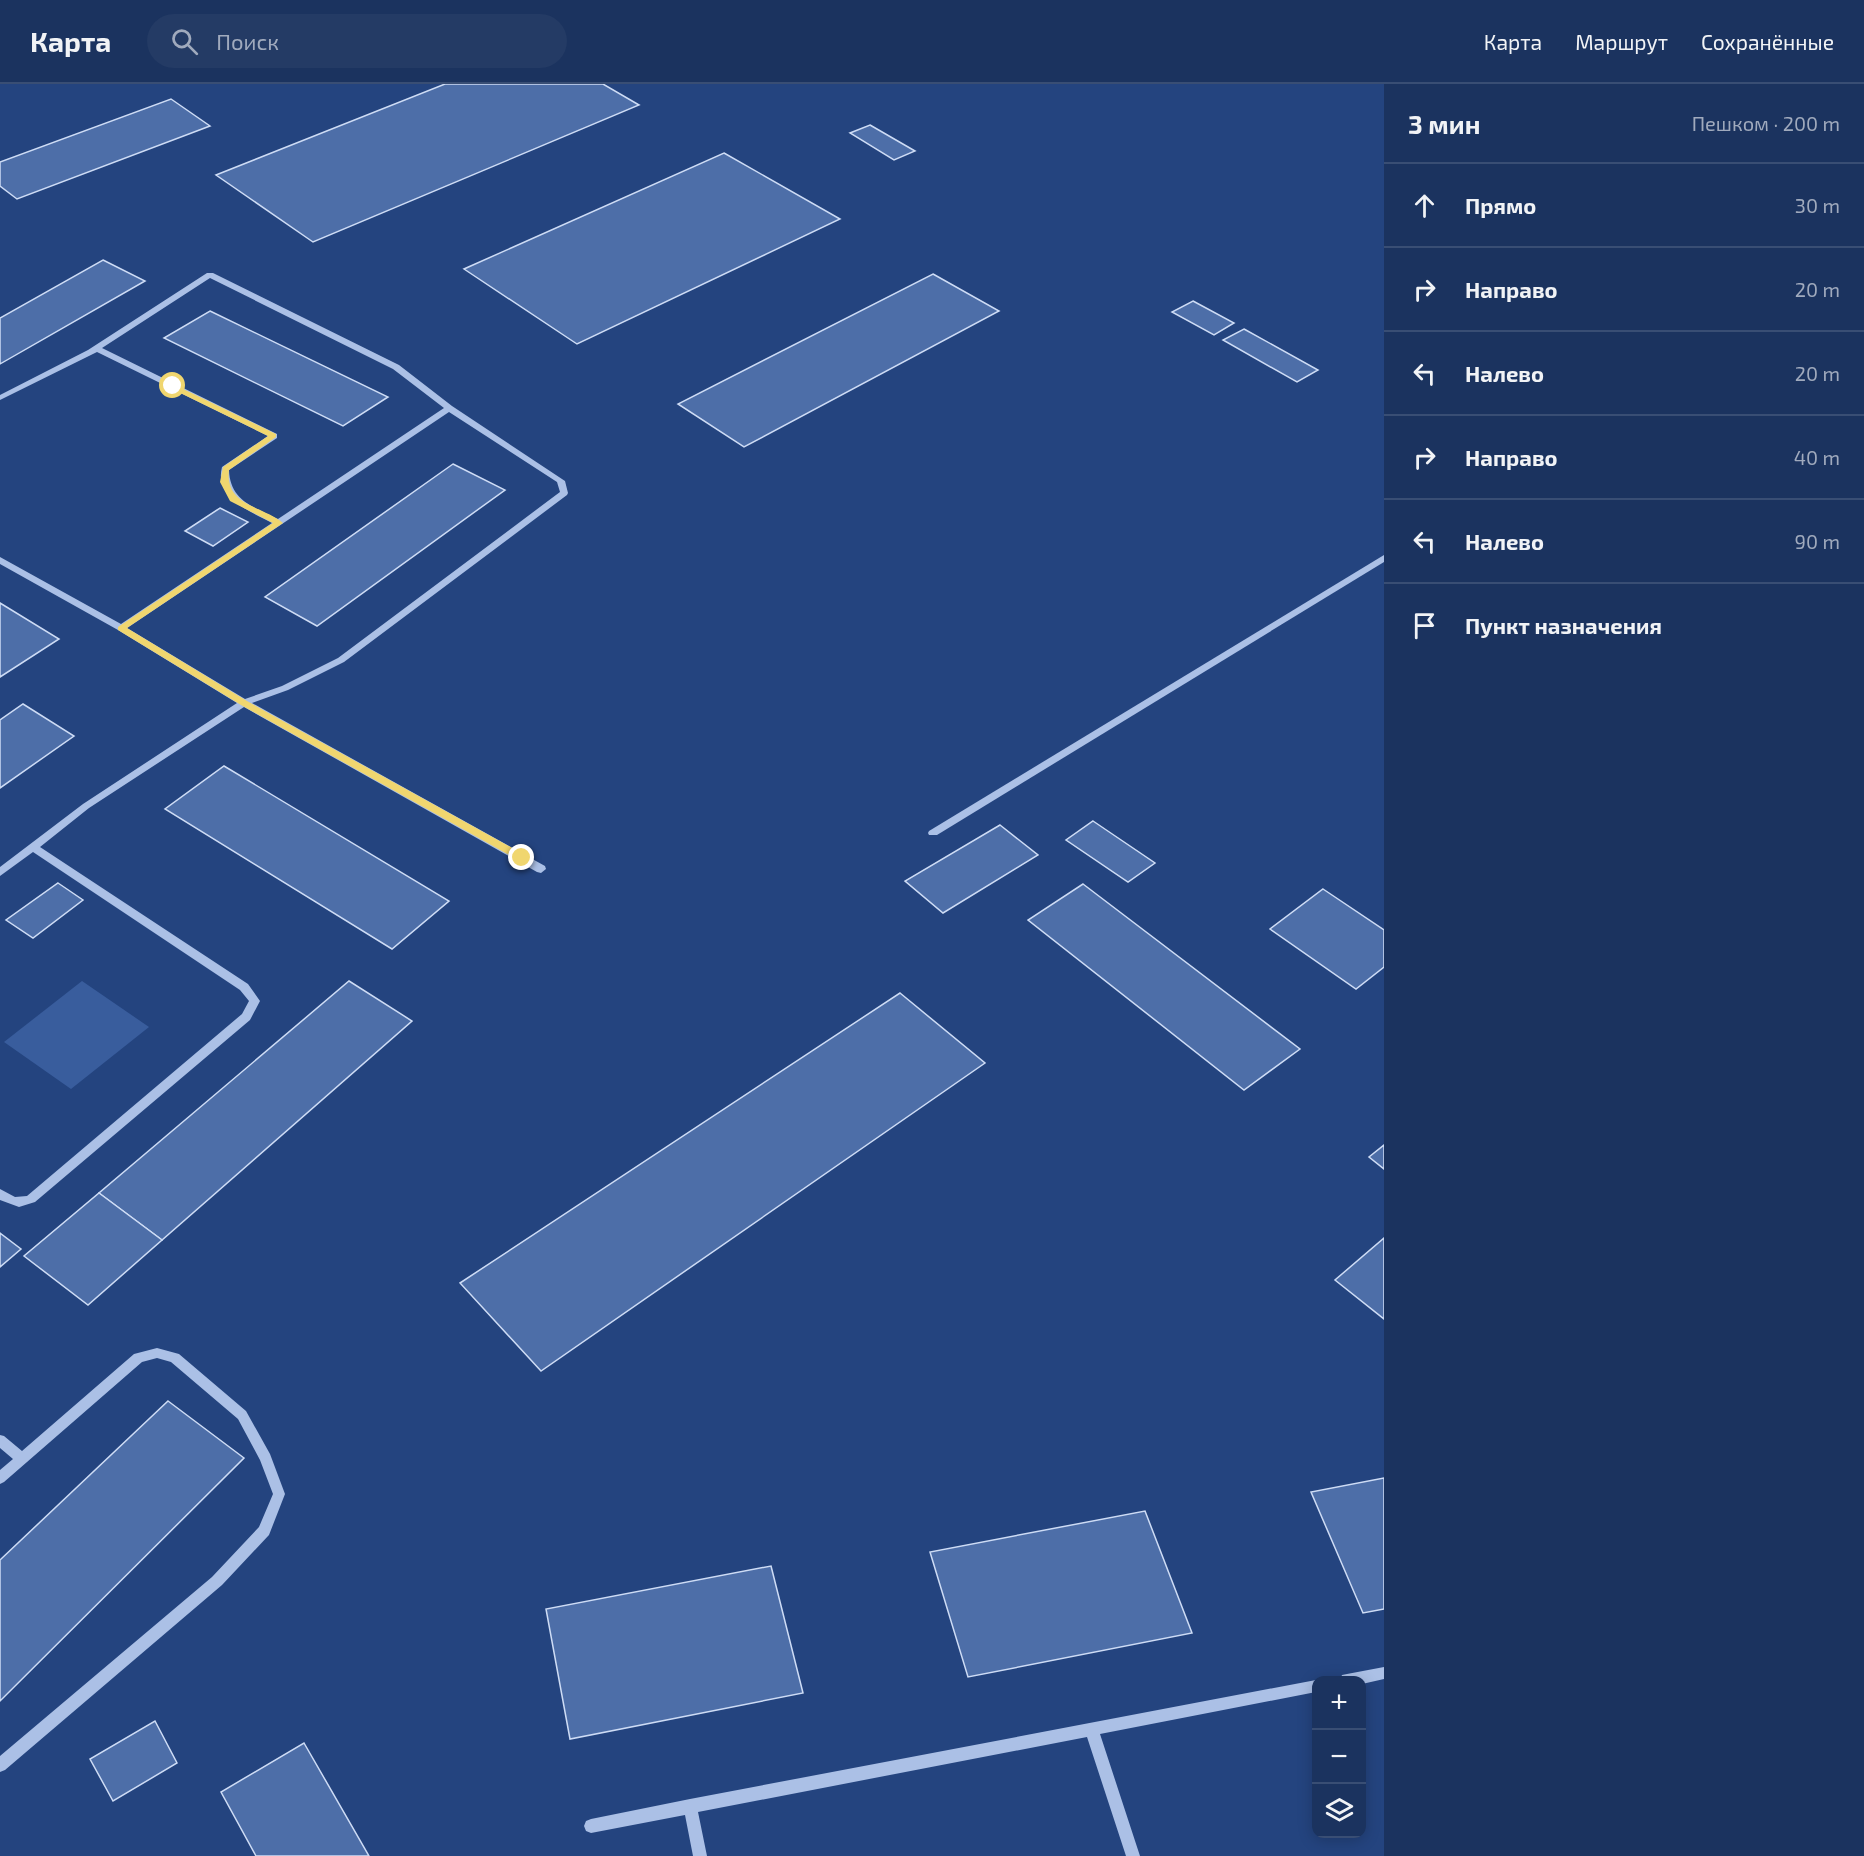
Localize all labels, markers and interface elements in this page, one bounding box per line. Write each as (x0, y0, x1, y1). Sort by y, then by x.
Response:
search box (147, 14, 567, 68)
text: Карта (30, 24, 111, 58)
icon: search (168, 25, 201, 58)
text: Поиск (216, 28, 279, 54)
text: Карта (1484, 29, 1542, 54)
text: Маршрут (1575, 29, 1668, 54)
text: Сохранённые (1701, 29, 1834, 54)
text: 3 мин (1408, 108, 1480, 139)
text: Пешком · 200 m (1692, 111, 1840, 135)
icon: ahead (1408, 189, 1441, 222)
text: Прямо (1465, 192, 1536, 218)
text: 30 m (1795, 193, 1840, 217)
icon: right (1408, 273, 1441, 306)
text: Направо (1465, 276, 1558, 302)
text: 20 m (1795, 277, 1840, 301)
icon: left (1408, 357, 1441, 390)
text: Налево (1465, 360, 1544, 386)
text: 20 m (1795, 361, 1840, 385)
route start (159, 372, 185, 398)
icon: right (1408, 441, 1441, 474)
text: Направо (1465, 444, 1558, 470)
text: 40 m (1794, 445, 1840, 469)
icon: left (1408, 525, 1441, 558)
text: Налево (1465, 528, 1544, 554)
text: 90 m (1795, 529, 1840, 553)
icon: arrive (1408, 609, 1441, 642)
text: Пункт назначения (1465, 612, 1662, 638)
route end (508, 844, 534, 870)
map controls (1312, 1676, 1366, 1838)
button: + (1312, 1676, 1366, 1730)
button: − (1312, 1730, 1366, 1784)
button: layers (1312, 1784, 1366, 1838)

